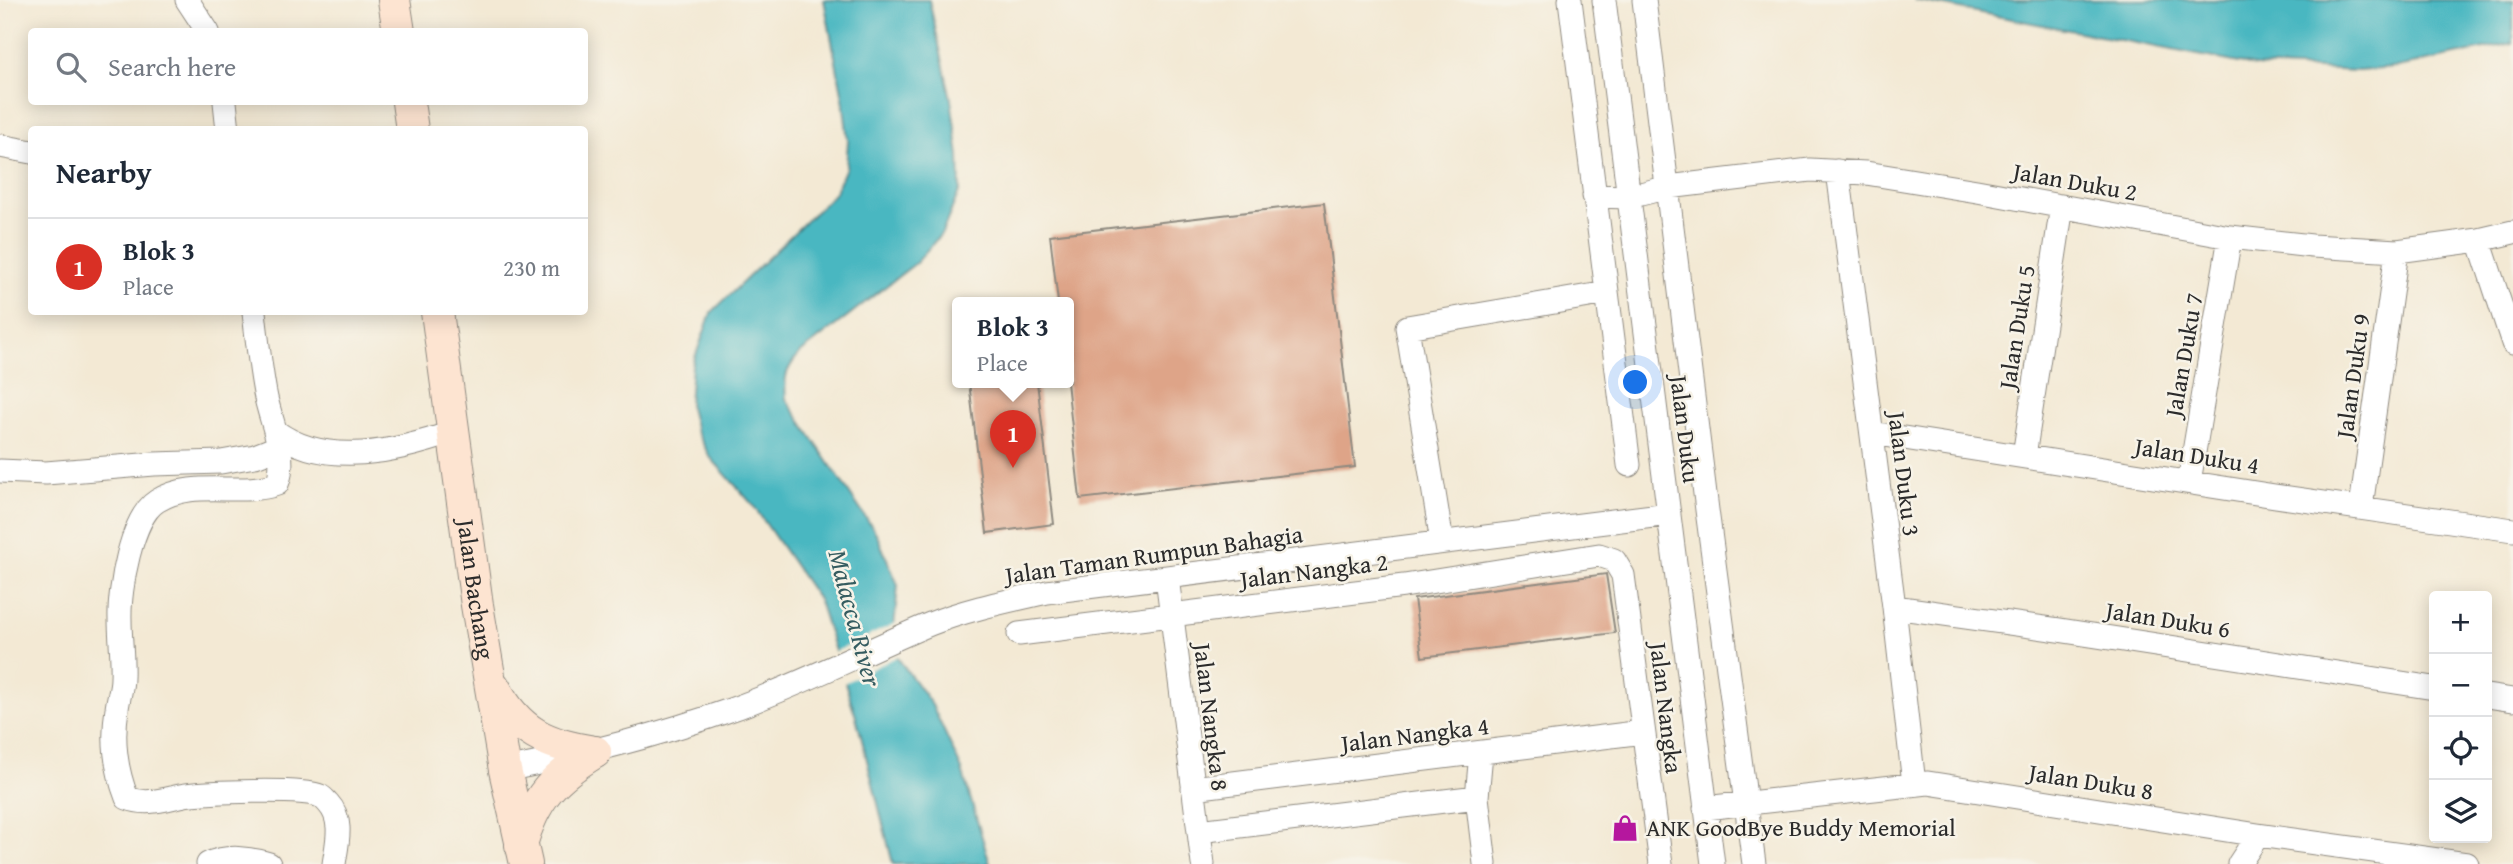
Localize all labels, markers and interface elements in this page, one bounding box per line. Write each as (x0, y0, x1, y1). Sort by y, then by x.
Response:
search box (28, 28, 588, 105)
text: Search here (108, 47, 236, 86)
icon: search (52, 48, 90, 86)
text: Nearby (56, 150, 152, 194)
street label: Jalan Duku 2 (2007, 153, 2140, 210)
text: Blok 3 (123, 231, 195, 270)
text: 1 (73, 251, 85, 284)
text: 230 m (503, 251, 560, 284)
street label: Jalan Duku 5 (1989, 262, 2044, 395)
text: Place (123, 270, 174, 303)
street label: Jalan Duku 7 (2155, 290, 2212, 423)
popup (952, 297, 1074, 388)
text: Blok 3 (977, 307, 1049, 346)
street label: Jalan Duku 9 (2326, 311, 2379, 443)
text: Place (977, 346, 1028, 379)
your location (1618, 365, 1652, 399)
street label: Jalan Duku (1661, 370, 1709, 485)
street label: Jalan Duku 3 (1879, 407, 1930, 538)
pin: 1 (990, 410, 1036, 468)
street label: Jalan Duku 4 (2129, 428, 2262, 483)
street label: Jalan Bachang (448, 514, 504, 662)
street label: Jalan Taman Rumpun Bahagia (1000, 516, 1306, 593)
street label: Jalan Nangka 2 (1235, 544, 1390, 597)
water label: Malacca River (818, 545, 893, 692)
map controls (2429, 591, 2492, 843)
button: + (2429, 591, 2492, 654)
street label: Jalan Duku 6 (2100, 592, 2233, 647)
street label: Jalan Nangka (1641, 637, 1692, 776)
street label: Jalan Nangka 8 (1185, 638, 1238, 793)
button: − (2429, 654, 2492, 717)
street label: Jalan Nangka 4 (1336, 708, 1491, 761)
button: locate (2429, 717, 2492, 780)
street label: Jalan Duku 8 (2023, 754, 2156, 809)
button: layers (2429, 780, 2492, 843)
place label: ANK GoodBye Buddy Memorial (1646, 810, 1956, 845)
shop icon: ANK GoodBye Buddy Memorial (1610, 813, 1640, 843)

